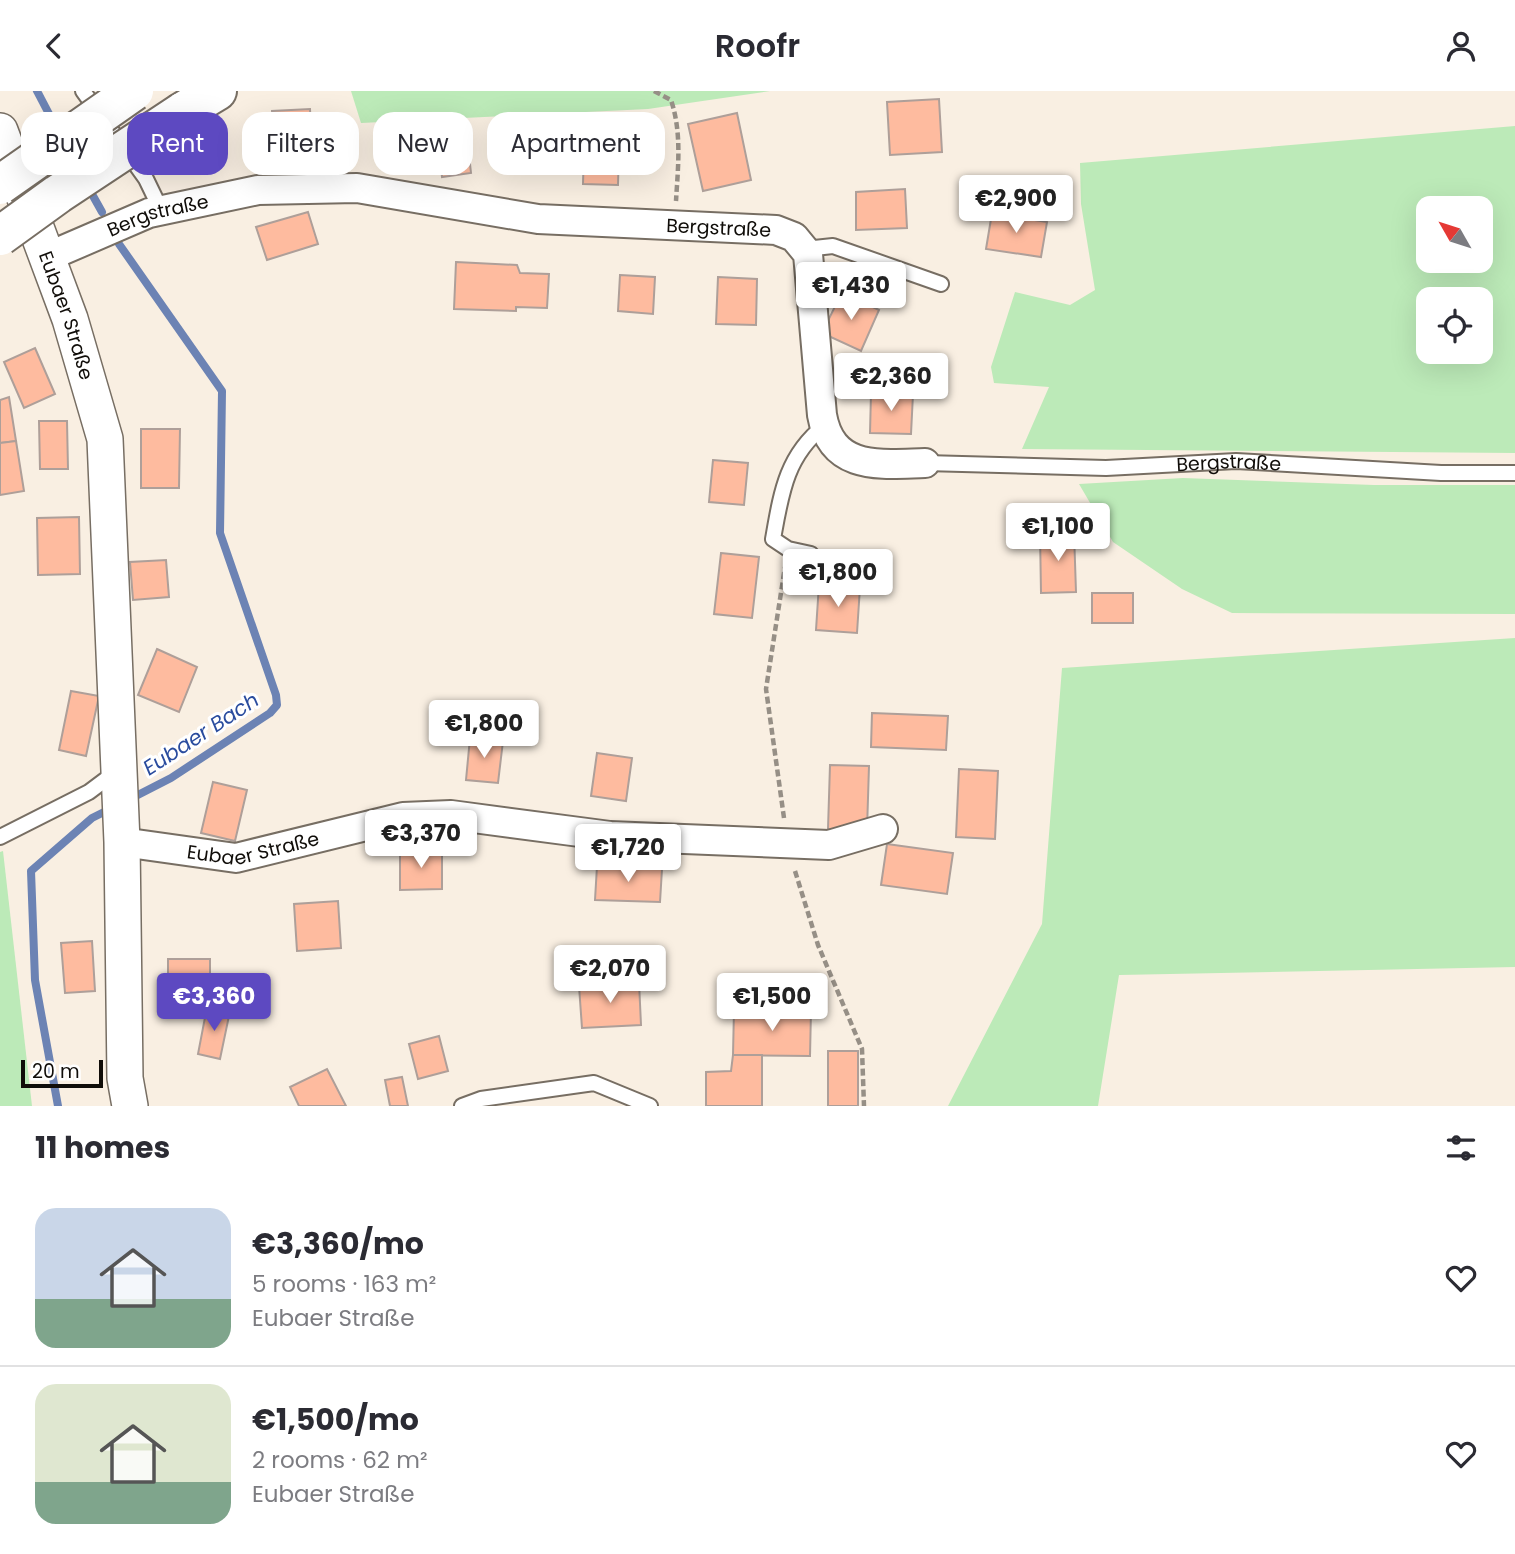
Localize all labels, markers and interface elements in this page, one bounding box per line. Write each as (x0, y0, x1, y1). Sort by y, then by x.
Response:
text: Roofr (715, 23, 800, 68)
icon: back (35, 27, 73, 65)
icon: person (1442, 27, 1480, 65)
chip: Buy (21, 112, 113, 175)
chip: Rent (127, 112, 228, 175)
chip: Filters (242, 112, 359, 175)
chip: New (373, 112, 473, 175)
chip: Apartment (487, 112, 665, 175)
pin: €2,900 (959, 176, 1073, 235)
text: €2,900 (975, 182, 1057, 214)
street label: Bergstraße (103, 188, 211, 243)
north arrow (1416, 196, 1493, 273)
map controls (1416, 196, 1493, 364)
street label: Bergstraße (666, 212, 772, 244)
street label: Eubaer Straße (32, 247, 100, 383)
pin: €1,430 (794, 263, 908, 322)
text: €1,430 (812, 269, 890, 301)
button: locate (1416, 287, 1493, 364)
pin: €2,360 (834, 353, 948, 413)
text: €2,360 (850, 360, 932, 392)
street label: Bergstraße (1176, 448, 1282, 478)
pin: €1,100 (1001, 503, 1115, 563)
text: €1,100 (1022, 510, 1094, 542)
pin: €1,800 (781, 549, 895, 609)
text: €1,800 (799, 556, 877, 588)
water label: Eubaer Bach (137, 685, 264, 782)
pin: €1,800 (427, 701, 541, 760)
text: €1,800 (445, 707, 523, 739)
pin: €3,370 (364, 811, 478, 870)
text: €3,370 (381, 817, 461, 849)
street label: Eubaer Straße (185, 825, 322, 872)
pin: €1,720 (571, 825, 685, 884)
text: €1,720 (591, 831, 665, 863)
pin: €2,070 (553, 946, 667, 1005)
text: €2,070 (570, 952, 650, 984)
pin: €3,360 (157, 974, 271, 1033)
pin: €1,500 (715, 974, 829, 1033)
text: €3,360 (173, 980, 255, 1012)
text: €1,500 (733, 980, 811, 1012)
scale bar (21, 1057, 103, 1089)
text: 20 m (32, 1058, 80, 1085)
text: 11 homes (35, 1126, 170, 1169)
icon: filters (1442, 1129, 1480, 1167)
text: €3,360/mo (252, 1222, 424, 1265)
icon: home (91, 1236, 175, 1320)
icon: heart (1442, 1259, 1480, 1297)
text: 5 rooms · 163 m² (252, 1268, 436, 1300)
text: Eubaer Straße (252, 1302, 415, 1334)
text: €1,500/mo (252, 1398, 419, 1441)
icon: home (91, 1412, 175, 1496)
icon: heart (1442, 1435, 1480, 1473)
text: 2 rooms · 62 m² (252, 1444, 428, 1476)
text: Eubaer Straße (252, 1478, 415, 1510)

